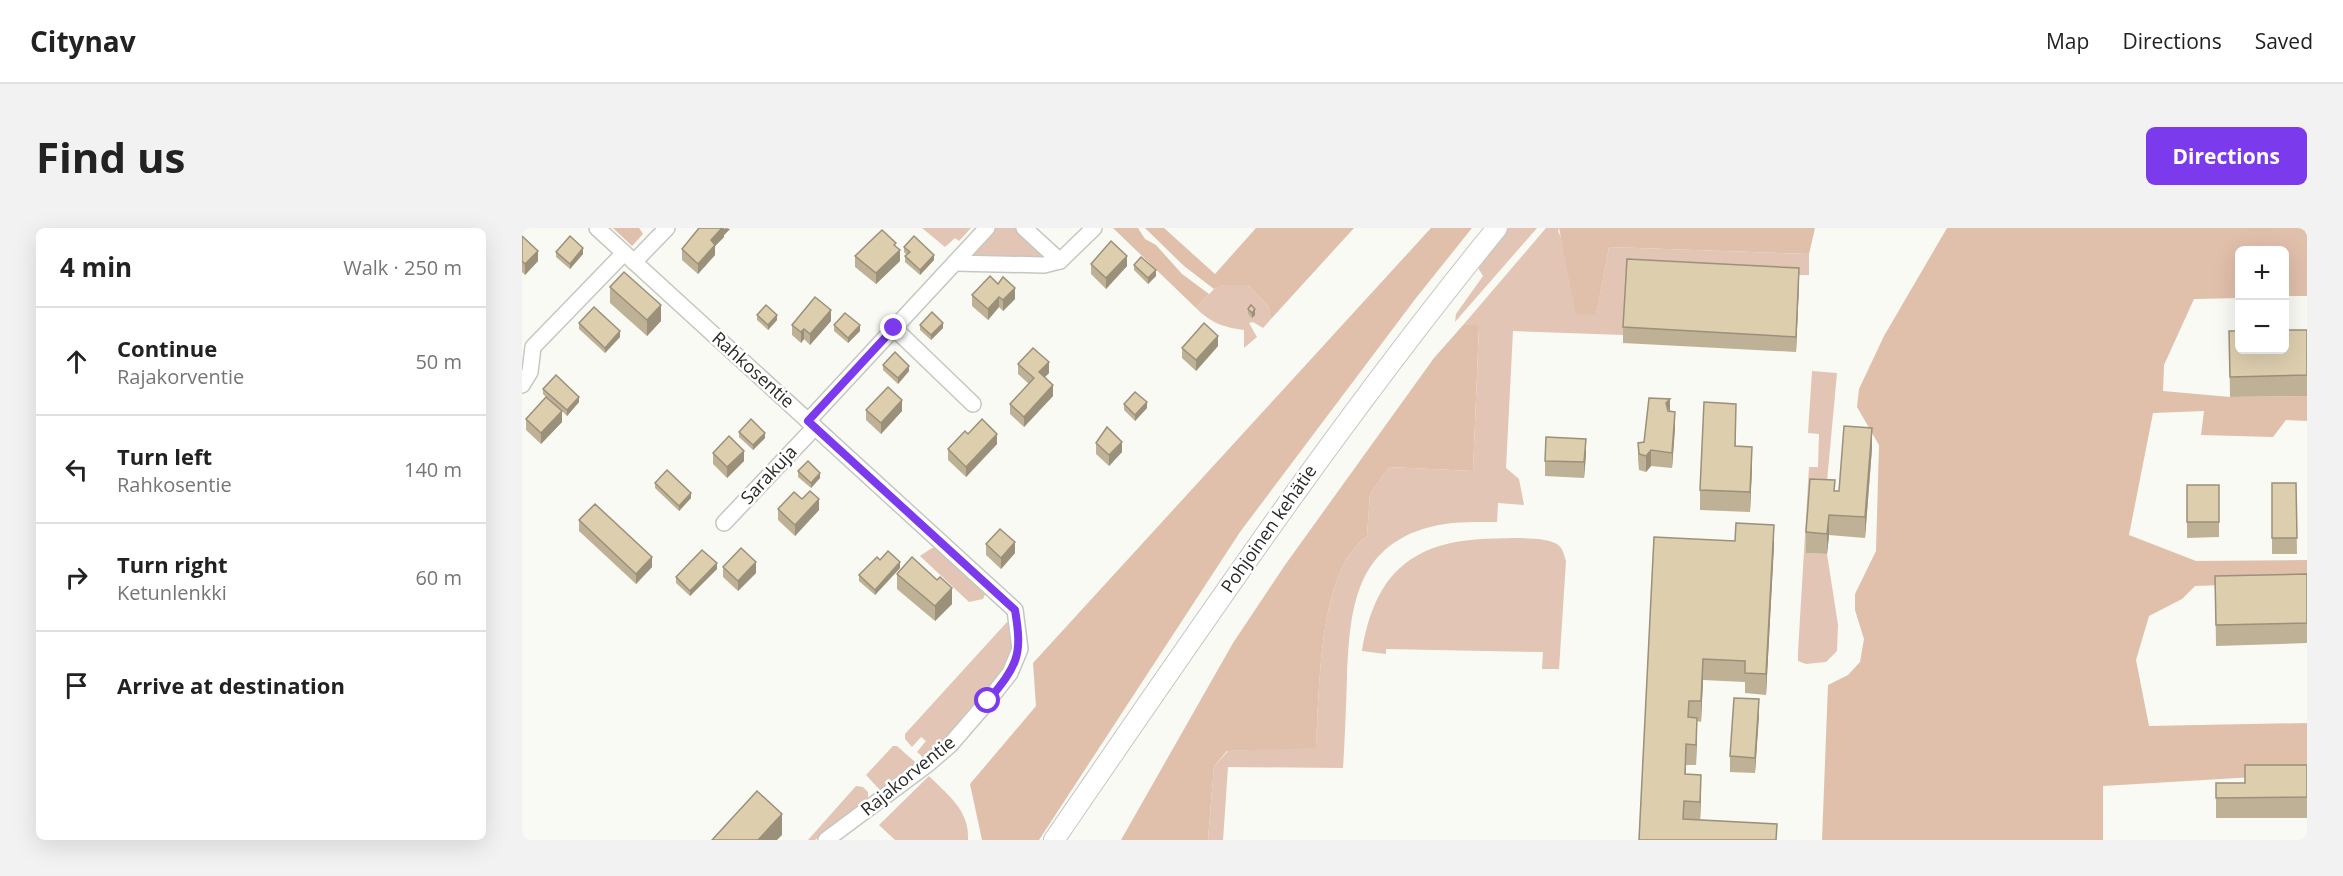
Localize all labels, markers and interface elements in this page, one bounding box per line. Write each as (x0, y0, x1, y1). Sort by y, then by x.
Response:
text: Citynav (30, 22, 136, 60)
text: Map (2046, 27, 2089, 55)
text: Directions (2122, 27, 2222, 55)
text: Saved (2255, 27, 2313, 55)
button: Directions (2146, 127, 2307, 185)
text: Find us (36, 128, 185, 185)
map controls (2235, 246, 2289, 354)
button: + (2235, 246, 2289, 300)
text: 4 min (60, 249, 132, 285)
text: Walk · 250 m (343, 254, 462, 281)
button: − (2235, 300, 2289, 354)
route end (880, 314, 906, 340)
street label: Rahkosentie (707, 326, 800, 413)
text: Continue (117, 333, 217, 363)
icon: ahead (60, 345, 93, 378)
text: 50 m (415, 348, 462, 375)
text: Rajakorventie (117, 363, 244, 390)
street label: Sarakuja (735, 440, 802, 509)
text: Turn left (117, 441, 212, 471)
icon: left (60, 453, 93, 486)
text: 140 m (404, 456, 462, 483)
street label: Pohjoinen kehätie (1215, 460, 1321, 597)
text: Rahkosentie (117, 471, 232, 498)
text: Turn right (117, 549, 228, 579)
icon: right (60, 561, 93, 594)
text: 60 m (415, 564, 462, 591)
text: Ketunlenkki (117, 579, 227, 606)
icon: arrive (60, 669, 93, 702)
text: Arrive at destination (117, 670, 345, 700)
route start (974, 687, 1000, 713)
street label: Rajakorventie (855, 730, 959, 821)

